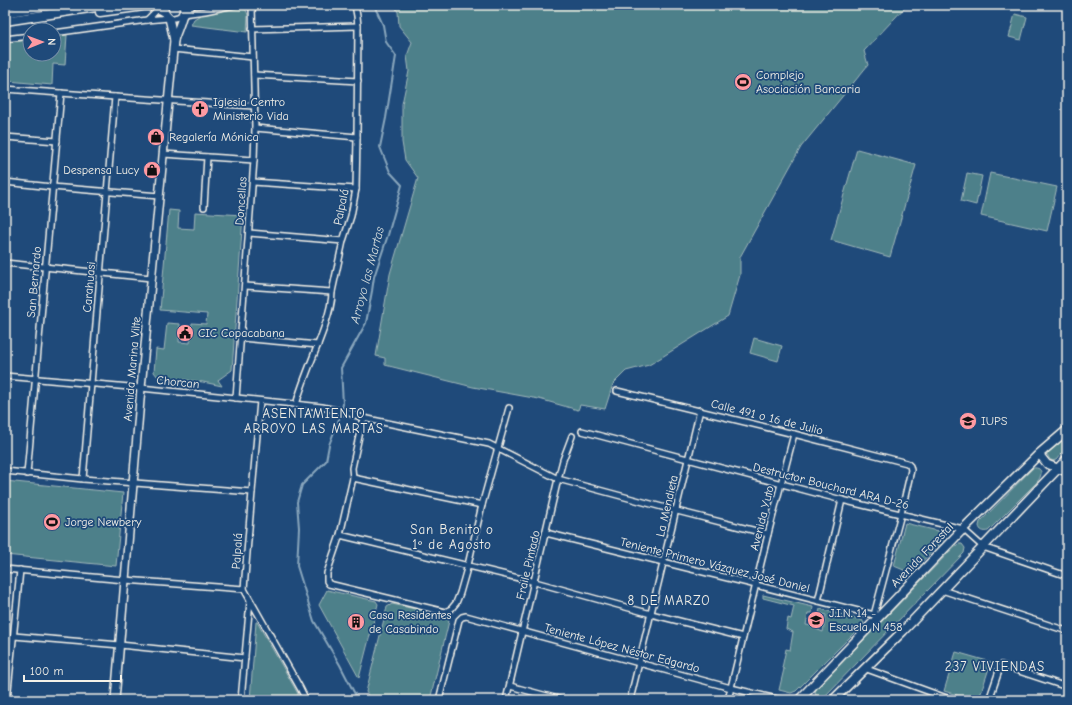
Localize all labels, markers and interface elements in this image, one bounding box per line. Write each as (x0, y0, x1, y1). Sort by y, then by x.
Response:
north arrow (22, 22, 62, 62)
text: N (45, 38, 58, 46)
place label: Complejo Asociación Bancaria (756, 68, 860, 96)
sports icon: Complejo Asociación Bancaria (733, 72, 753, 92)
place label: Iglesia Centro Ministerio Vida (213, 95, 289, 123)
church icon: Iglesia Centro Ministerio Vida (190, 99, 210, 119)
shop icon: Regalería Mónica (146, 127, 166, 147)
place label: Regalería Mónica (169, 130, 259, 144)
shop icon: Despensa Lucy (142, 160, 162, 180)
place label: Despensa Lucy (63, 163, 140, 177)
street label: Doncellas (232, 176, 250, 226)
street label: Palpalá (330, 188, 352, 226)
water label: Arroyo las Martas (347, 224, 387, 326)
street label: San Bernardo (24, 246, 44, 318)
street label: Carahuasi (80, 261, 98, 313)
street label: Avenida Marina Vilte (120, 316, 144, 422)
public building icon: CIC Copacabana (175, 323, 195, 343)
place label: CIC Copacabana (198, 326, 285, 340)
street label: Chorcan (156, 373, 200, 391)
street label: Calle 491 o 16 de Julio (709, 396, 825, 438)
district label: ASENTAMIENTO ARROYO LAS MARTAS (244, 406, 384, 436)
school or university icon: IUPS (958, 411, 978, 431)
place label: IUPS (981, 414, 1008, 428)
street label: Destructor Bouchard ARA D-26 (752, 460, 910, 512)
street label: La Mendieta (653, 474, 681, 538)
street label: Avenida Yuto (747, 484, 777, 552)
sports icon: Jorge Newbery (42, 512, 62, 532)
place label: Jorge Newbery (65, 515, 142, 529)
street label: Avenida Forestal (888, 520, 956, 590)
district label: San Benito o 1º de Agosto (410, 522, 494, 552)
street label: Fraile Pintado (513, 529, 543, 601)
street label: Palpalá (229, 532, 245, 570)
street label: Teniente Primero Vázquez José Daniel (619, 535, 811, 595)
district label: 8 DE MARZO (627, 593, 711, 608)
place label: J.I.N. 14 - Escuela N 458 (829, 606, 902, 634)
place label: Casa Residentes de Casabindo (369, 608, 452, 636)
school or university icon: J.I.N. 14 - Escuela N 458 (806, 610, 826, 630)
building icon: Casa Residentes de Casabindo (346, 612, 366, 632)
street label: Teniente López Néstor Edgardo (543, 620, 701, 676)
scale bar (24, 657, 121, 683)
district label: 237 VIVIENDAS (945, 659, 1045, 674)
text: 100 m (30, 664, 63, 678)

